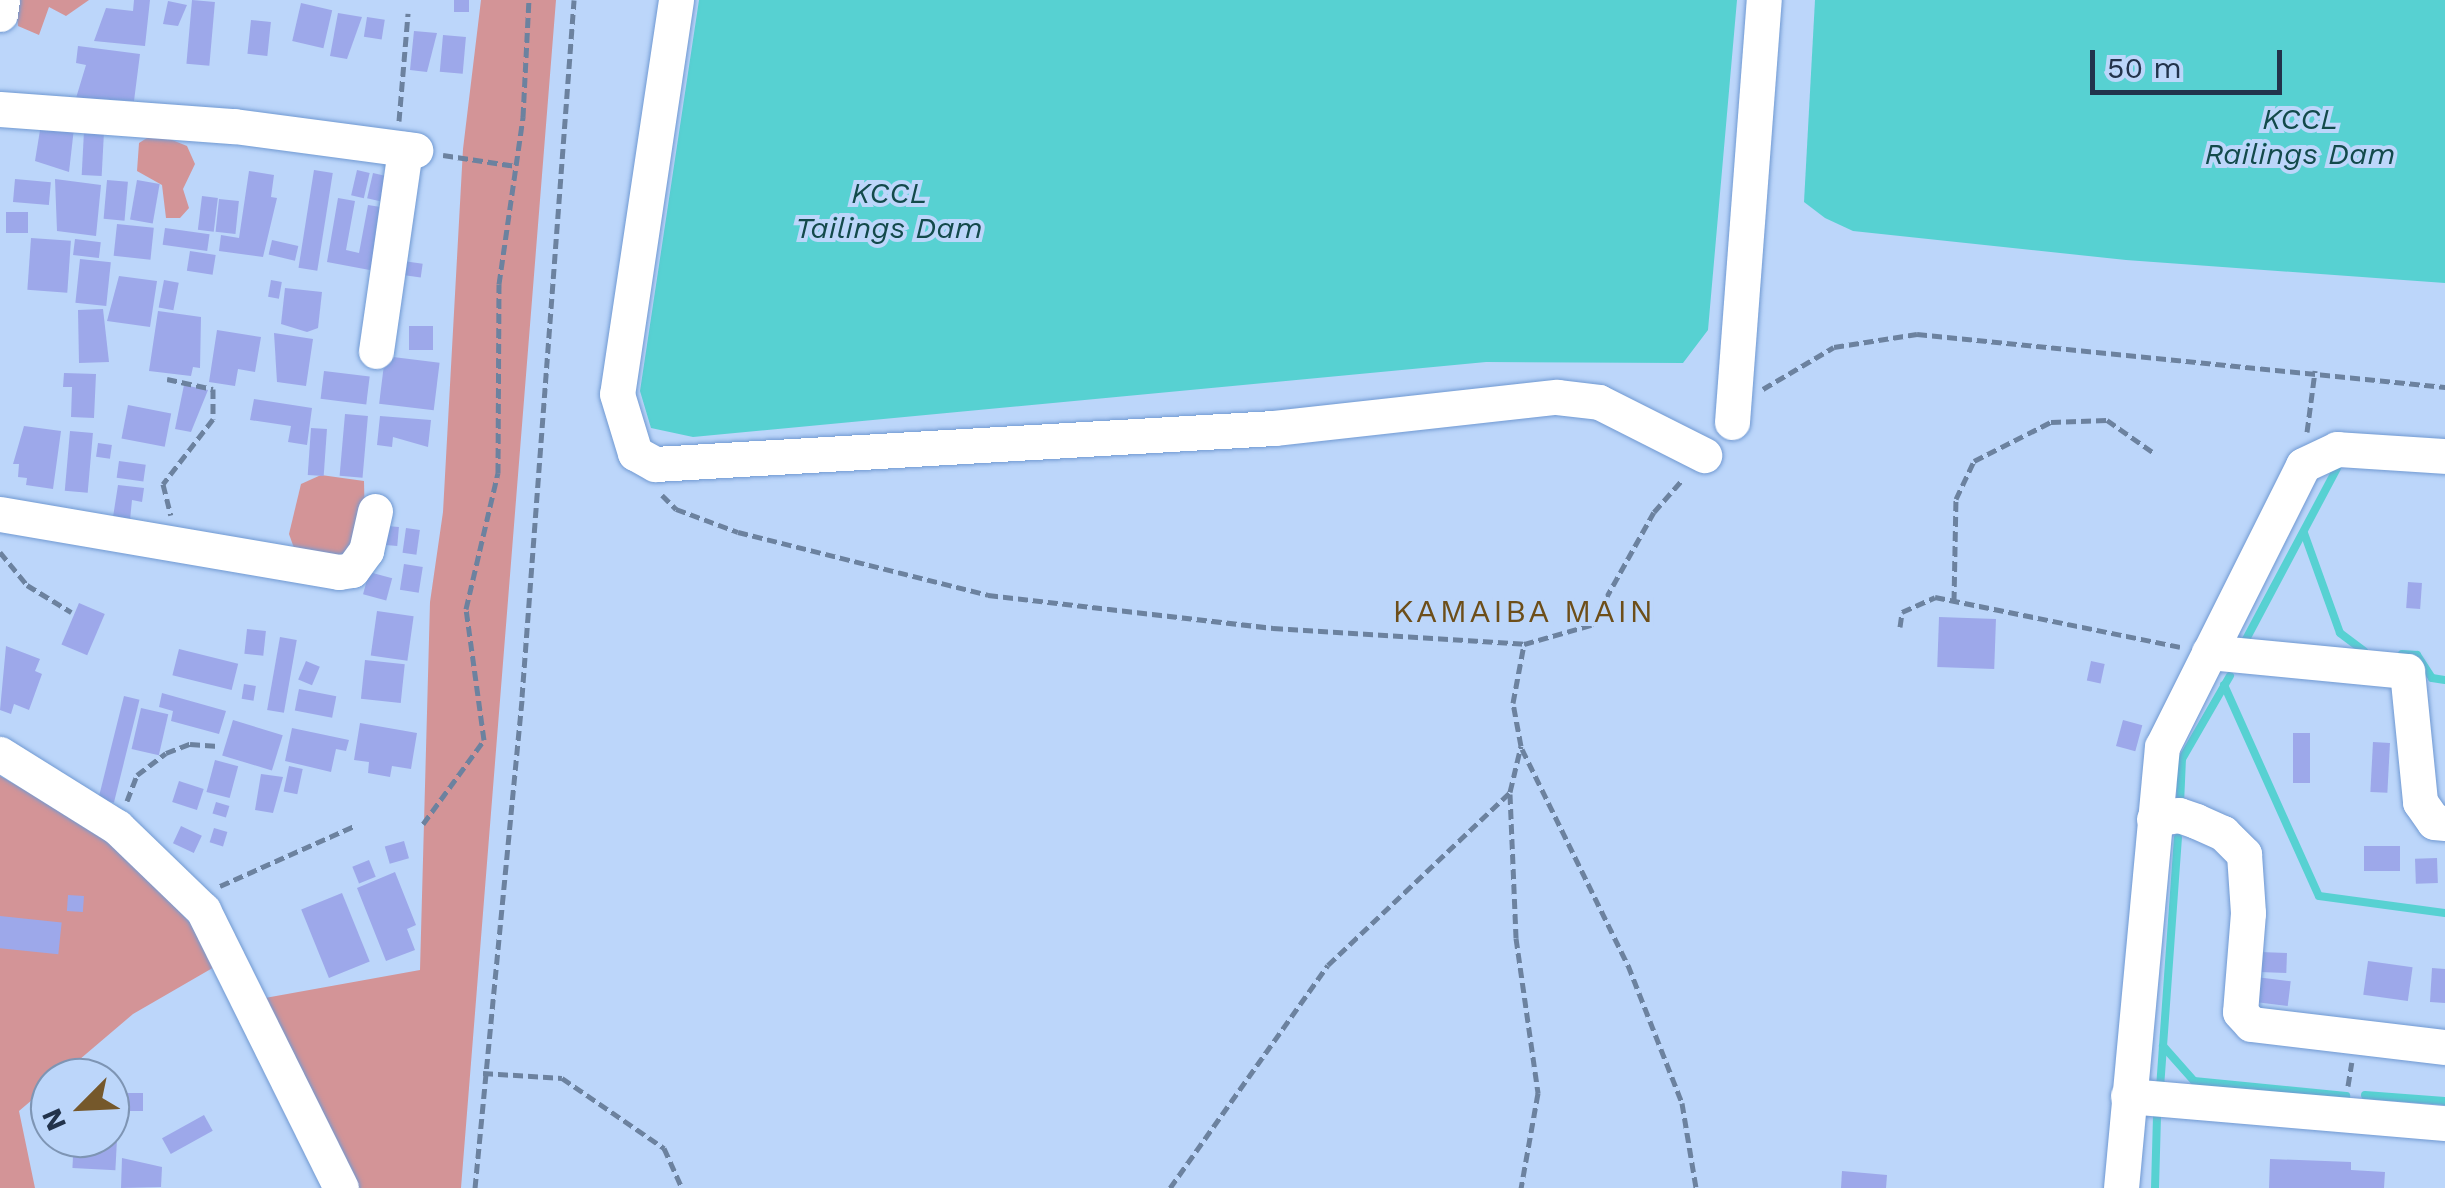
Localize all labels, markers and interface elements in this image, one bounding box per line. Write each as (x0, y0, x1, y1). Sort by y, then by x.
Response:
scale bar (2095, 30, 2288, 92)
text: 50 m (2107, 50, 2182, 85)
water label: KCCL Railings Dam (2204, 101, 2396, 172)
water label: KCCL Tailings Dam (795, 175, 983, 246)
district label: KAMAIBA MAIN (1392, 592, 1656, 630)
north arrow (30, 1058, 130, 1158)
text: N (35, 1103, 73, 1136)

